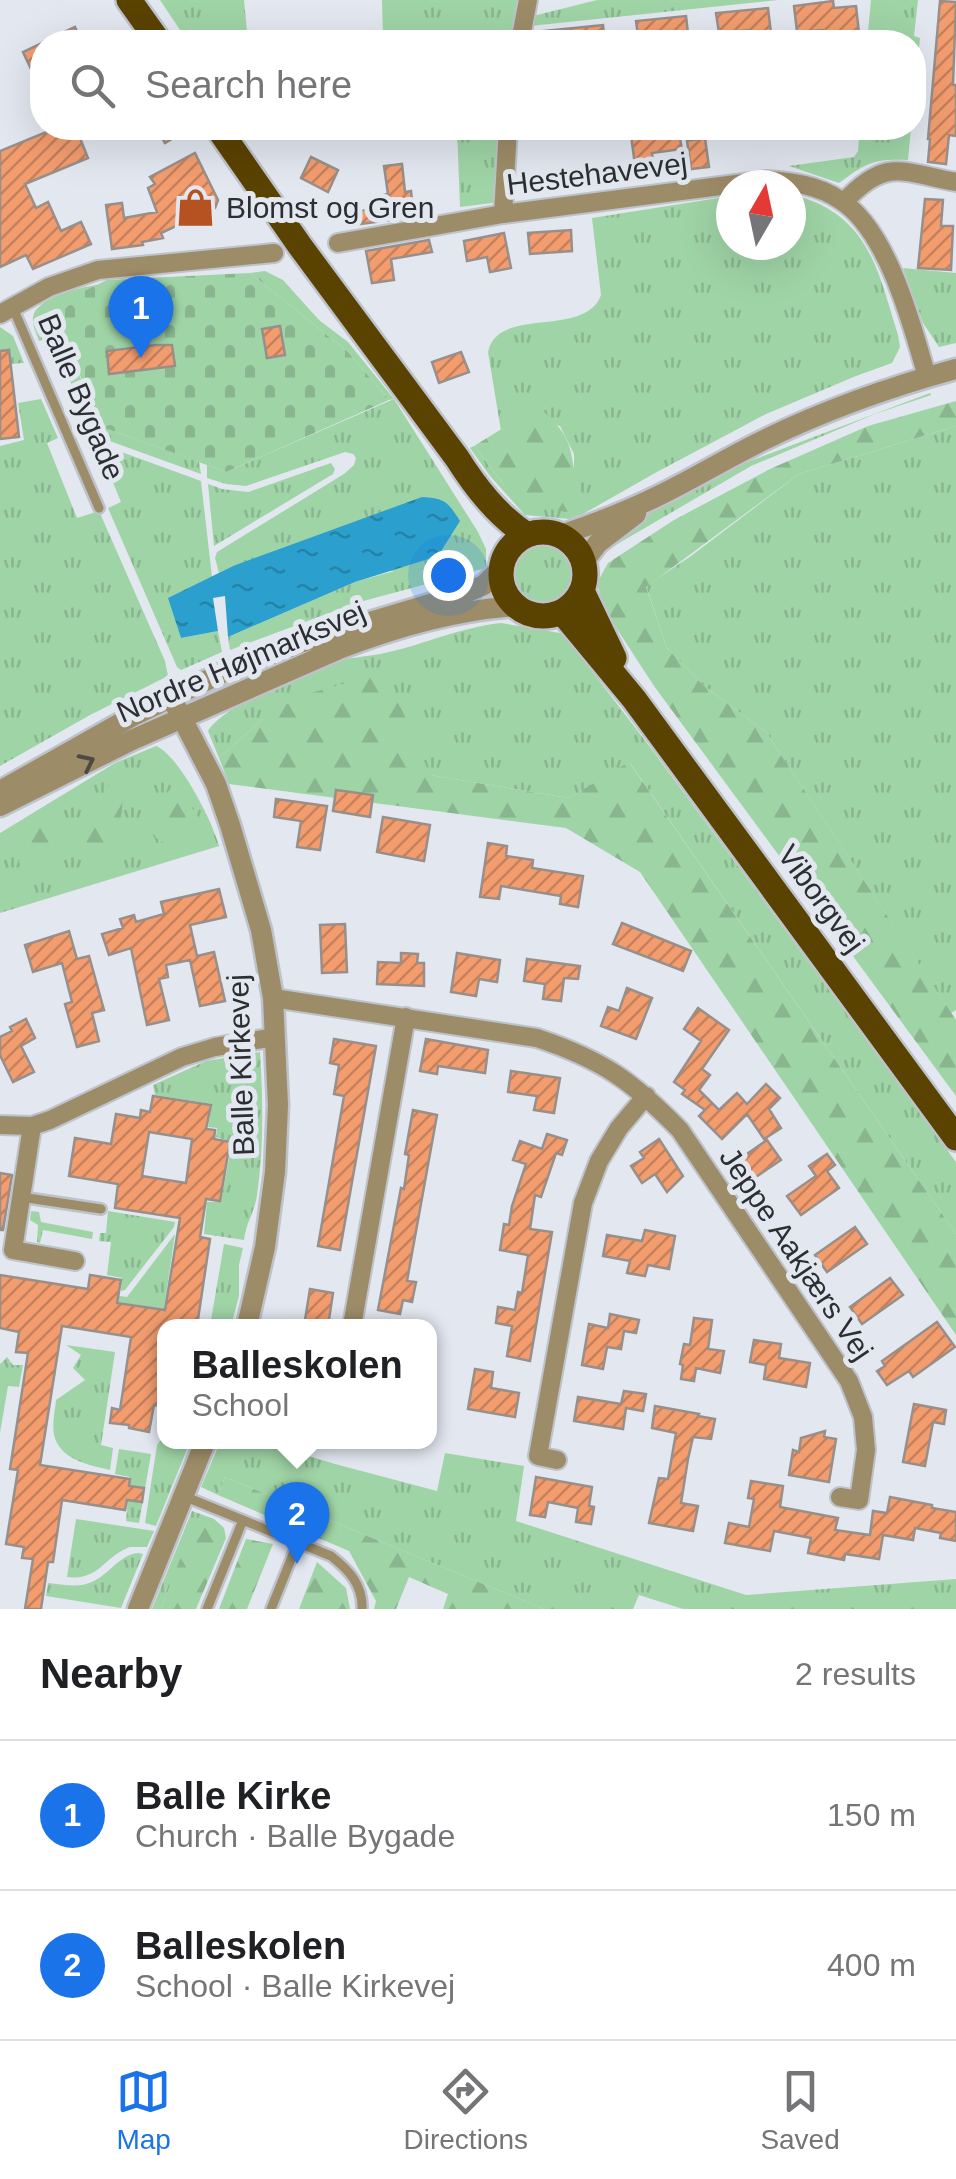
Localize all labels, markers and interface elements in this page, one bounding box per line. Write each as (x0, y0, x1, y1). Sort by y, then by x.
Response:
search box (30, 30, 926, 140)
icon: search (65, 58, 120, 113)
text: Search here (145, 64, 352, 106)
street label: Hestehavevej (505, 146, 689, 201)
north arrow (716, 170, 806, 260)
shop icon: Blomst og Gren (175, 187, 217, 229)
place label: Blomst og Gren (226, 191, 434, 224)
pin: 1 (108, 276, 174, 358)
street label: Balle Bygade (32, 309, 131, 485)
your location (423, 550, 474, 601)
street label: Nordre Højmarksvej (112, 594, 370, 729)
one-way arrow (77, 754, 95, 774)
street label: Viborgvej (771, 839, 871, 959)
street label: Balle Kirkevej (221, 974, 260, 1156)
street label: Jeppe Aakjærs Vej (713, 1141, 880, 1366)
popup (157, 1319, 437, 1449)
text: Balleskolen (191, 1344, 403, 1386)
text: School (191, 1387, 289, 1423)
pin: 2 (264, 1482, 330, 1564)
text: Nearby (40, 1650, 182, 1697)
text: 2 results (795, 1656, 916, 1692)
text: Balle Kirke (135, 1775, 331, 1817)
text: 1 (64, 1797, 81, 1833)
text: 150 m (827, 1797, 916, 1833)
text: Church · Balle Bygade (135, 1818, 455, 1854)
text: Balleskolen (135, 1925, 346, 1967)
text: 2 (64, 1947, 81, 1983)
text: 400 m (827, 1947, 916, 1983)
text: School · Balle Kirkevej (135, 1968, 455, 2004)
tab: Map (116, 2064, 171, 2156)
tab: Directions (404, 2064, 528, 2156)
tab: Saved (760, 2064, 840, 2156)

